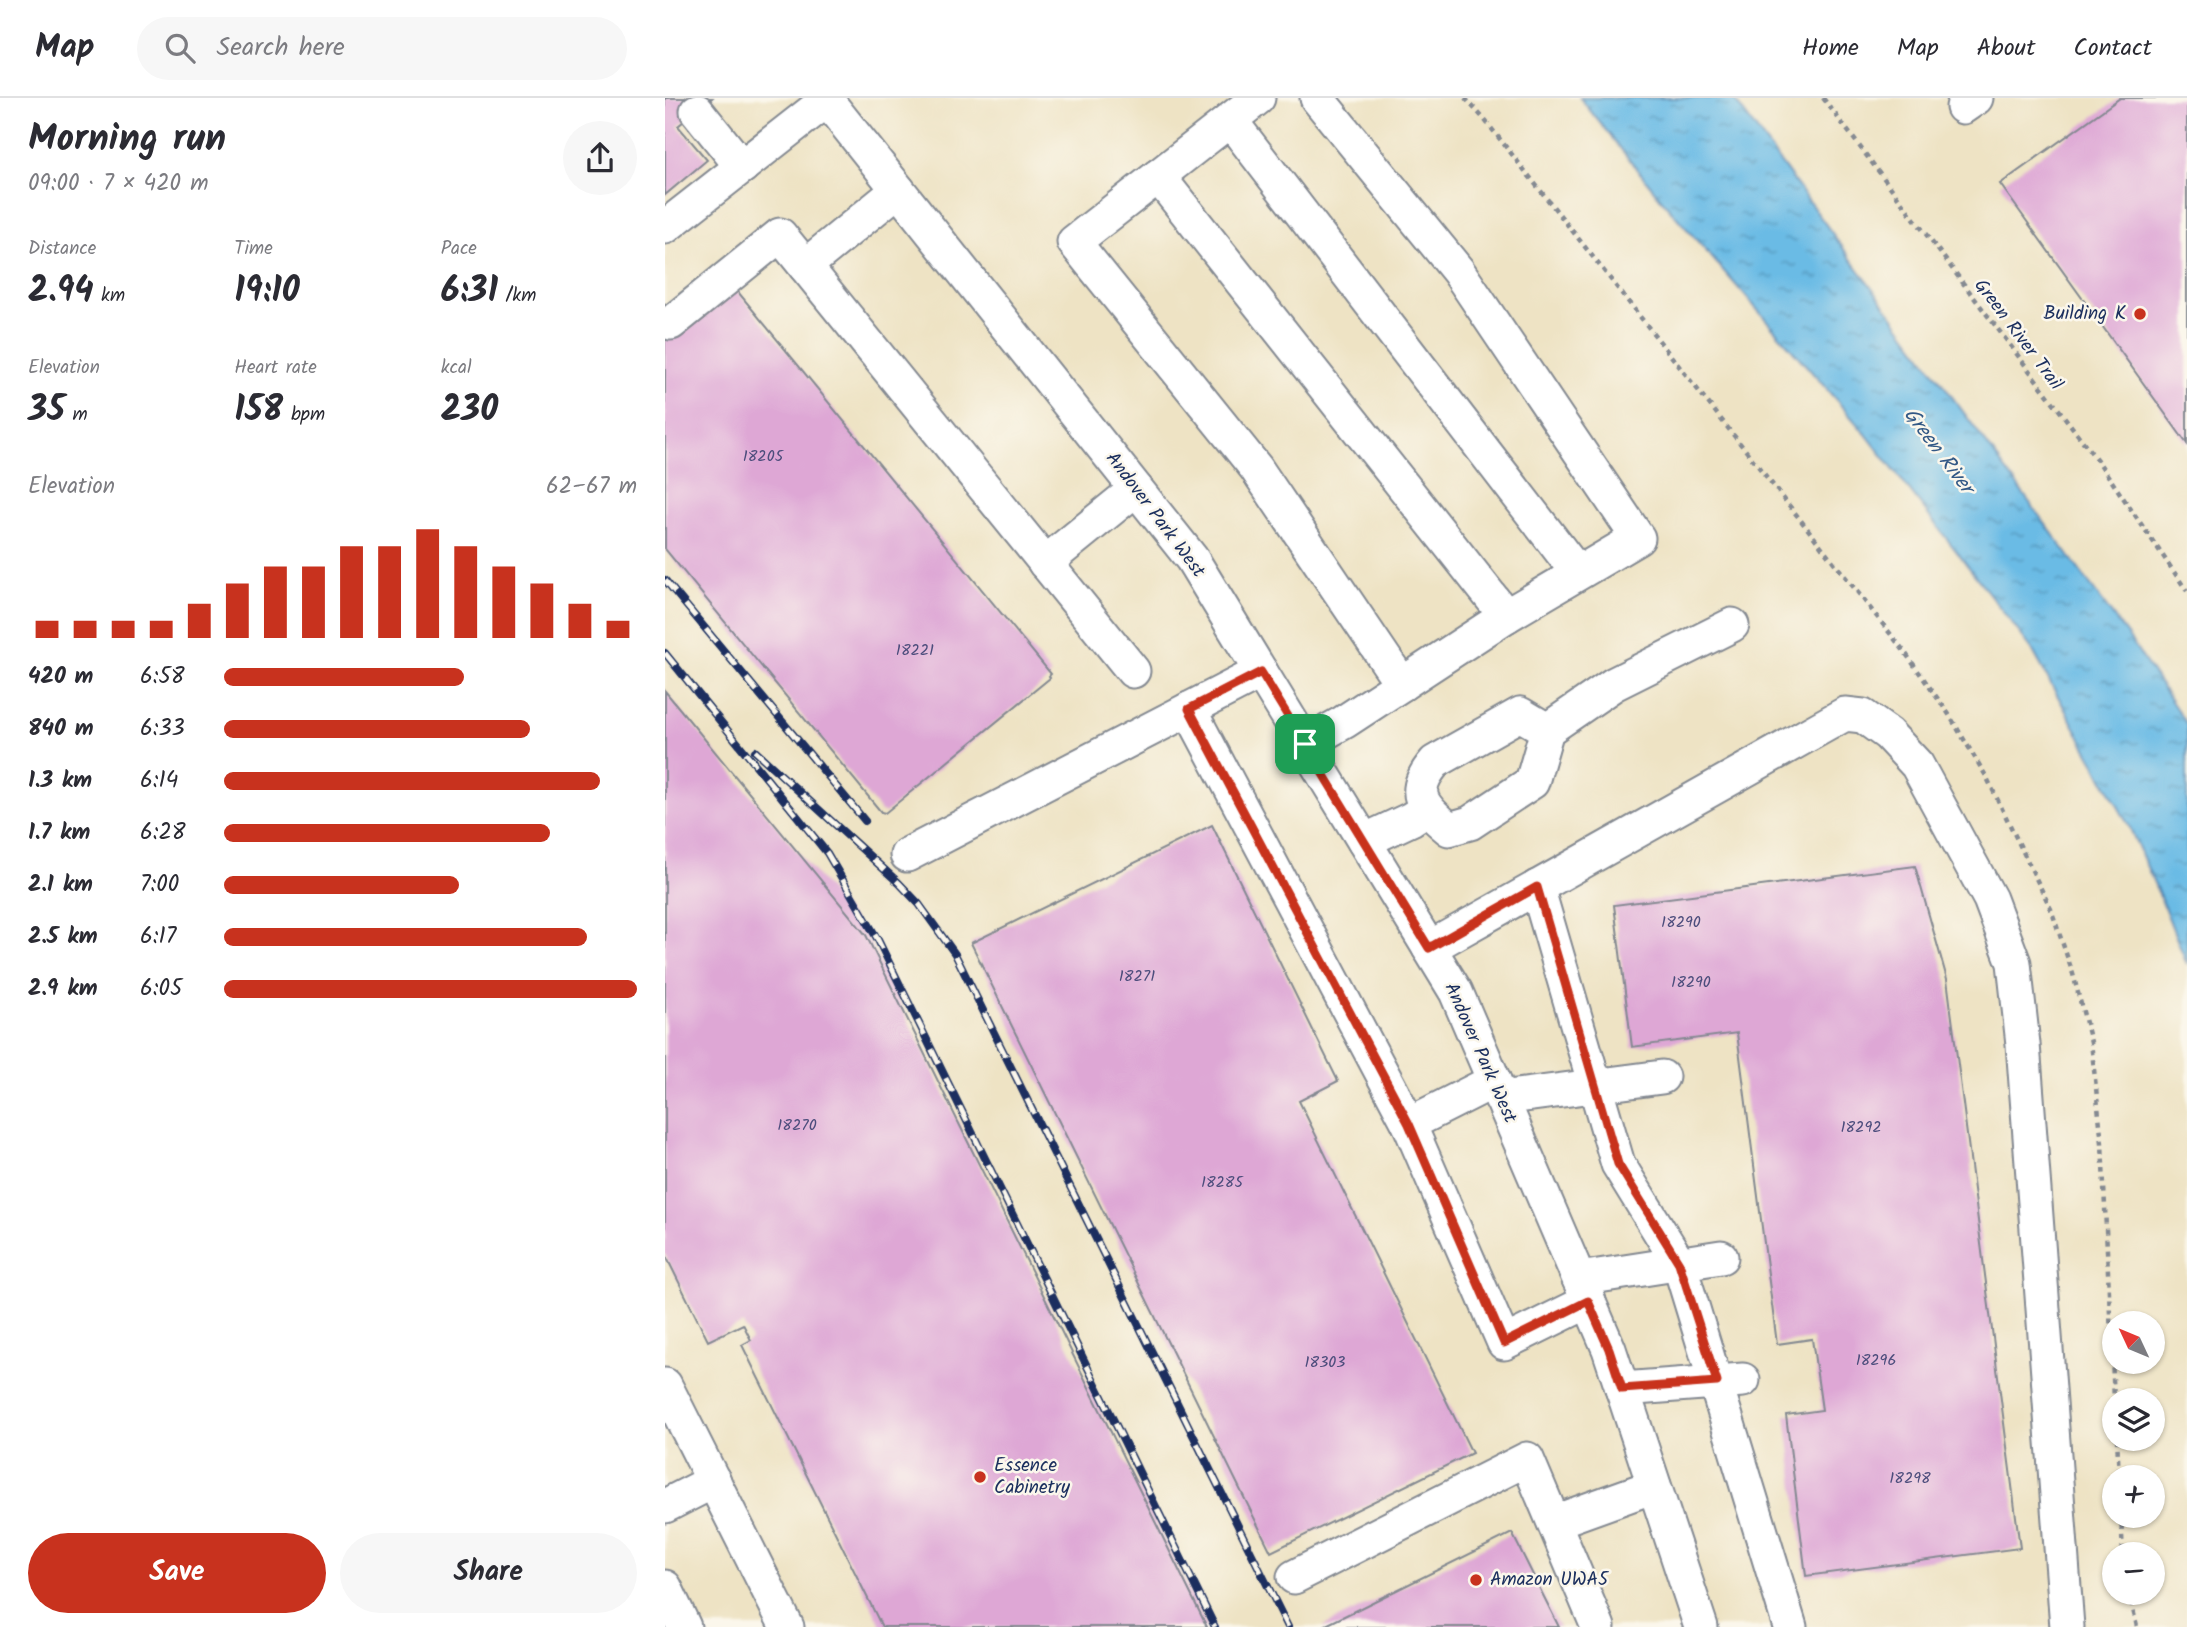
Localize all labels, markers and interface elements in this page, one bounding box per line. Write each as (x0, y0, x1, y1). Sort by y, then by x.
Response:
search box (137, 17, 627, 80)
text: Map (35, 22, 95, 75)
text: Search here (217, 27, 345, 69)
icon: search (161, 29, 199, 67)
text: Home (1802, 29, 1859, 68)
text: Map (1897, 29, 1939, 68)
text: About (1977, 29, 2035, 68)
text: Contact (2073, 29, 2152, 68)
text: Morning run (28, 110, 226, 170)
button: share (563, 121, 637, 195)
text: 09:00 · 7 × 420 m (28, 166, 209, 202)
text: Distance (28, 234, 96, 264)
text: Time (234, 234, 273, 264)
text: Pace (441, 234, 477, 264)
text: 2.94 (28, 264, 94, 320)
text: 19:10 (234, 264, 300, 320)
text: 6:31 (441, 264, 498, 320)
street label: Green River Trail (1966, 273, 2070, 398)
text: km (94, 281, 125, 311)
text: /km (498, 281, 536, 311)
place label: Building K (2044, 299, 2127, 329)
marker: Building K (2132, 306, 2148, 322)
text: Elevation (28, 353, 100, 383)
text: Heart rate (234, 353, 317, 383)
text: kcal (441, 353, 472, 383)
text: 35 (28, 383, 65, 439)
text: 158 (234, 383, 283, 439)
text: 230 (441, 383, 498, 439)
text: m (65, 400, 88, 430)
text: bpm (283, 400, 325, 430)
water label: Green River (1894, 401, 1984, 504)
house number: 18205 (743, 444, 785, 469)
street label: Andover Park West (1098, 446, 1213, 585)
text: Elevation (28, 469, 115, 505)
text: 62–67 m (546, 469, 637, 505)
house number: 18221 (896, 638, 934, 663)
text: 420 m (28, 659, 93, 695)
text: 6:58 (140, 659, 185, 695)
text: 840 m (28, 711, 94, 747)
text: 6:33 (140, 711, 185, 747)
pin (1275, 714, 1335, 774)
icon: arrive (1286, 725, 1324, 763)
text: 1.3 km (28, 763, 92, 799)
text: 6:14 (140, 763, 178, 799)
text: 1.7 km (28, 815, 90, 851)
text: 6:28 (140, 815, 186, 851)
text: 2.1 km (28, 867, 93, 903)
text: 7:00 (140, 867, 179, 903)
house number: 18290 (1661, 910, 1701, 935)
text: 2.5 km (28, 919, 98, 955)
text: 6:17 (140, 919, 176, 955)
house number: 18271 (1119, 964, 1155, 989)
house number: 18290 (1671, 970, 1711, 995)
text: 2.9 km (28, 971, 98, 1007)
text: 6:05 (140, 971, 182, 1007)
street label: Andover Park West (1436, 978, 1525, 1129)
house number: 18270 (777, 1113, 817, 1138)
house number: 18292 (1840, 1115, 1882, 1140)
house number: 18285 (1201, 1170, 1244, 1195)
north arrow (2102, 1311, 2165, 1374)
map controls (2102, 1311, 2165, 1605)
house number: 18296 (1856, 1348, 1896, 1373)
house number: 18303 (1305, 1350, 1345, 1375)
button: layers (2102, 1388, 2165, 1451)
place label: Essence Cabinetry (994, 1451, 1071, 1503)
button: + (2102, 1465, 2165, 1528)
house number: 18298 (1889, 1466, 1931, 1491)
marker: Essence Cabinetry (972, 1469, 988, 1485)
button: Save (28, 1533, 326, 1613)
button: Share (340, 1533, 637, 1613)
button: − (2102, 1542, 2165, 1605)
place label: Amazon UWA5 (1490, 1565, 1610, 1595)
marker: Amazon UWA5 (1468, 1572, 1484, 1588)

